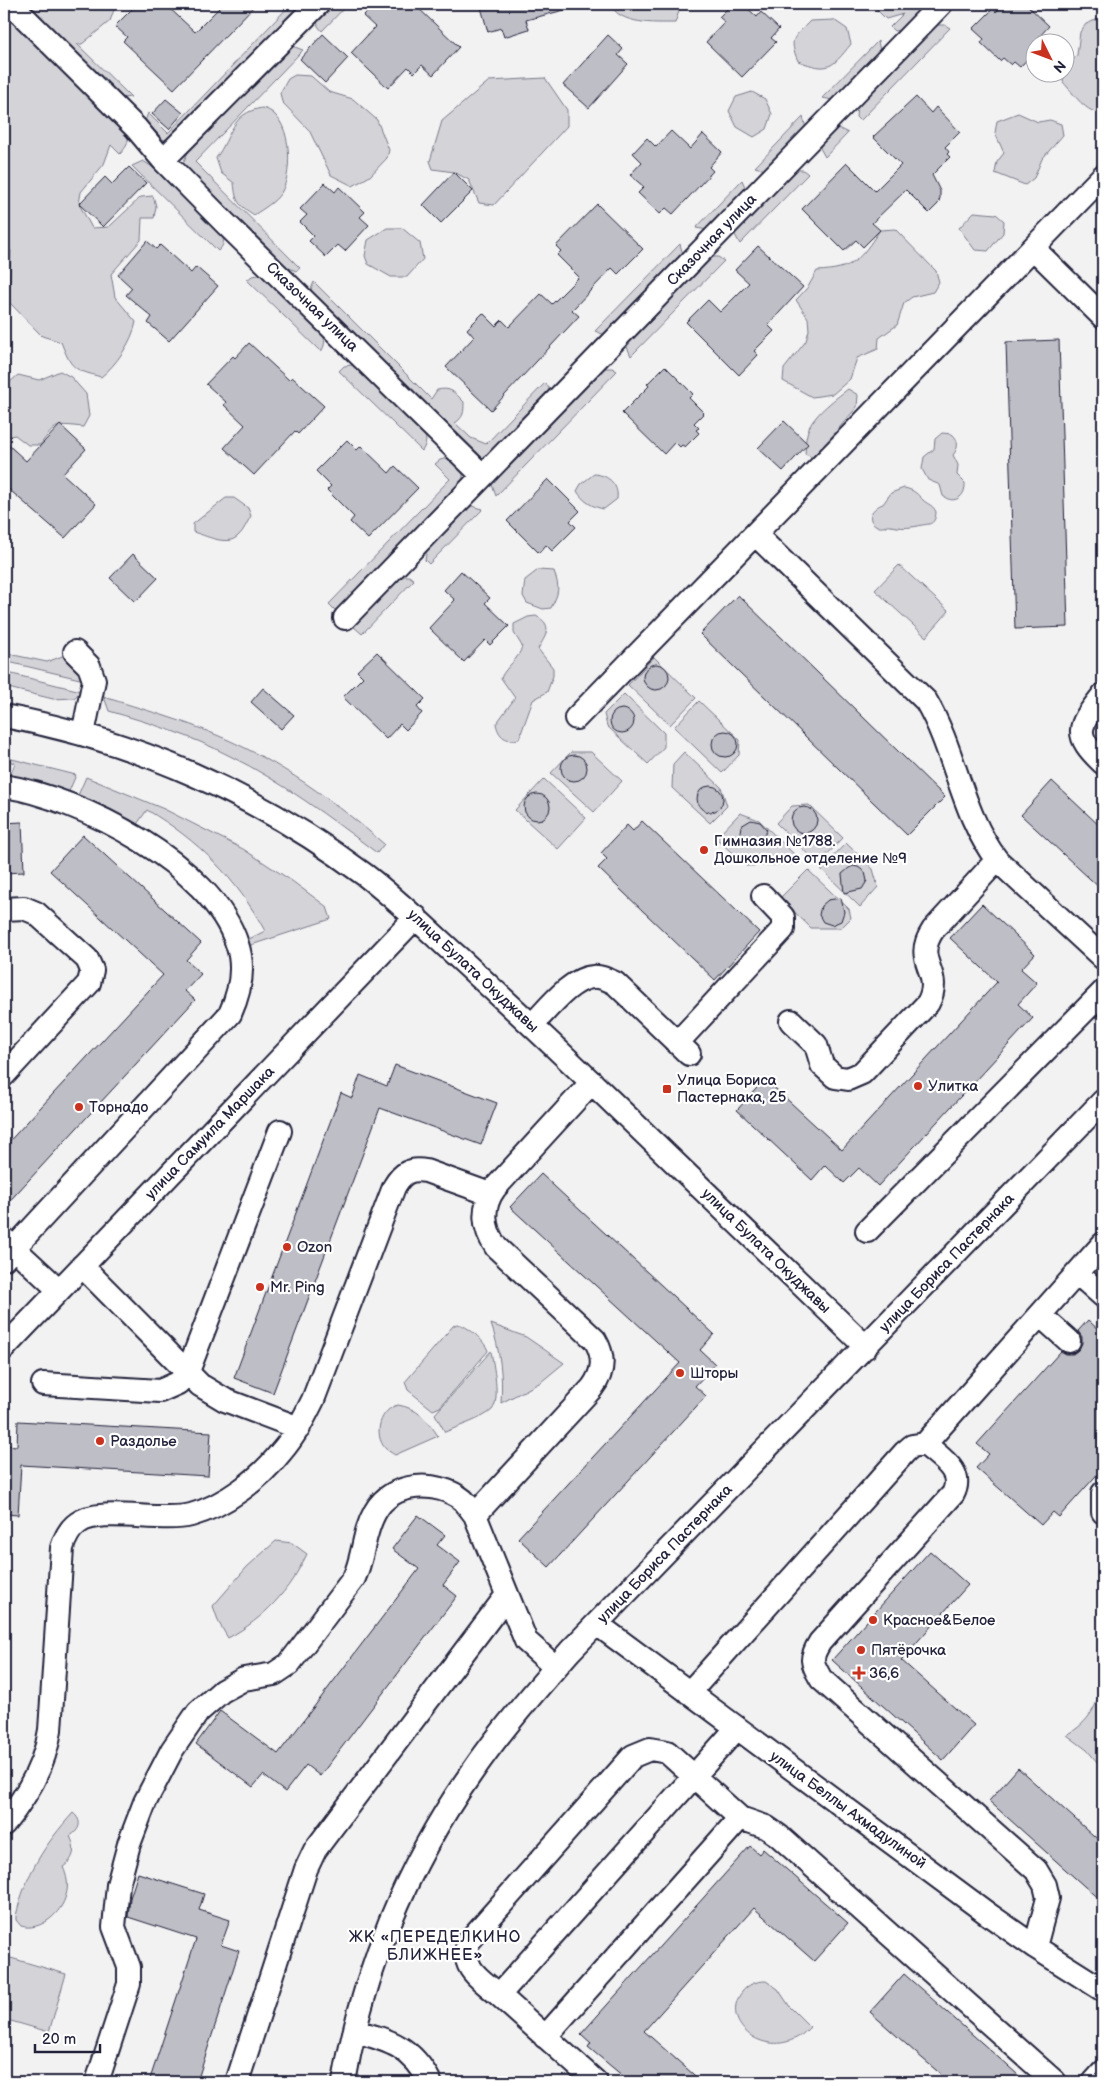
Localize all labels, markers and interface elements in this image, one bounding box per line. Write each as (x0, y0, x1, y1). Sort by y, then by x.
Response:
north arrow (1024, 32, 1074, 82)
text: N (1049, 57, 1069, 76)
street label: Сказочная улица (663, 190, 761, 290)
street label: Сказочная улица (262, 258, 362, 356)
place label: Гимназия №1788. Дошкольное отделение №9 (714, 832, 907, 868)
marker: Гимназия №1788. Дошкольное отделение №9 (698, 844, 710, 856)
street label: улица Булата Окуджавы (404, 905, 542, 1037)
street label: улица Самуила Маршака (141, 1062, 279, 1204)
place label: Улица Бориса Пастернака, 25 (677, 1071, 786, 1107)
place label: Улитка (928, 1077, 978, 1096)
marker: Улитка (912, 1080, 924, 1092)
marker: Улица Бориса Пастернака, 25 (661, 1083, 673, 1095)
place label: Торнадо (89, 1098, 148, 1117)
marker: Торнадо (73, 1101, 85, 1113)
street label: улица Булата Окуджавы (697, 1184, 835, 1318)
street label: улица Бориса Пастернака (876, 1189, 1019, 1337)
place label: Ozon (297, 1238, 332, 1257)
marker: Ozon (281, 1241, 293, 1253)
place label: Mr. Ping (270, 1278, 325, 1297)
marker: Mr. Ping (254, 1281, 266, 1293)
place label: Шторы (690, 1364, 738, 1383)
marker: Шторы (674, 1367, 686, 1379)
place label: Раздолье (110, 1432, 177, 1451)
marker: Раздолье (94, 1435, 106, 1447)
street label: улица Бориса Пастернака (594, 1480, 737, 1628)
place label: Красное&Белое (883, 1611, 995, 1630)
marker: Красное&Белое (867, 1614, 879, 1626)
place label: Пятёрочка (871, 1641, 946, 1660)
marker: Пятёрочка (855, 1644, 867, 1656)
place label: 36,6 (869, 1664, 899, 1683)
marker: 36,6 (853, 1667, 865, 1679)
street label: улица Беллы Ахмадулиной (766, 1747, 930, 1873)
district label: ЖК «ПЕРЕДЕЛКИНО БЛИЖНЕЕ» (349, 1928, 521, 1965)
scale bar (35, 2021, 100, 2053)
text: 20 m (42, 2030, 76, 2049)

